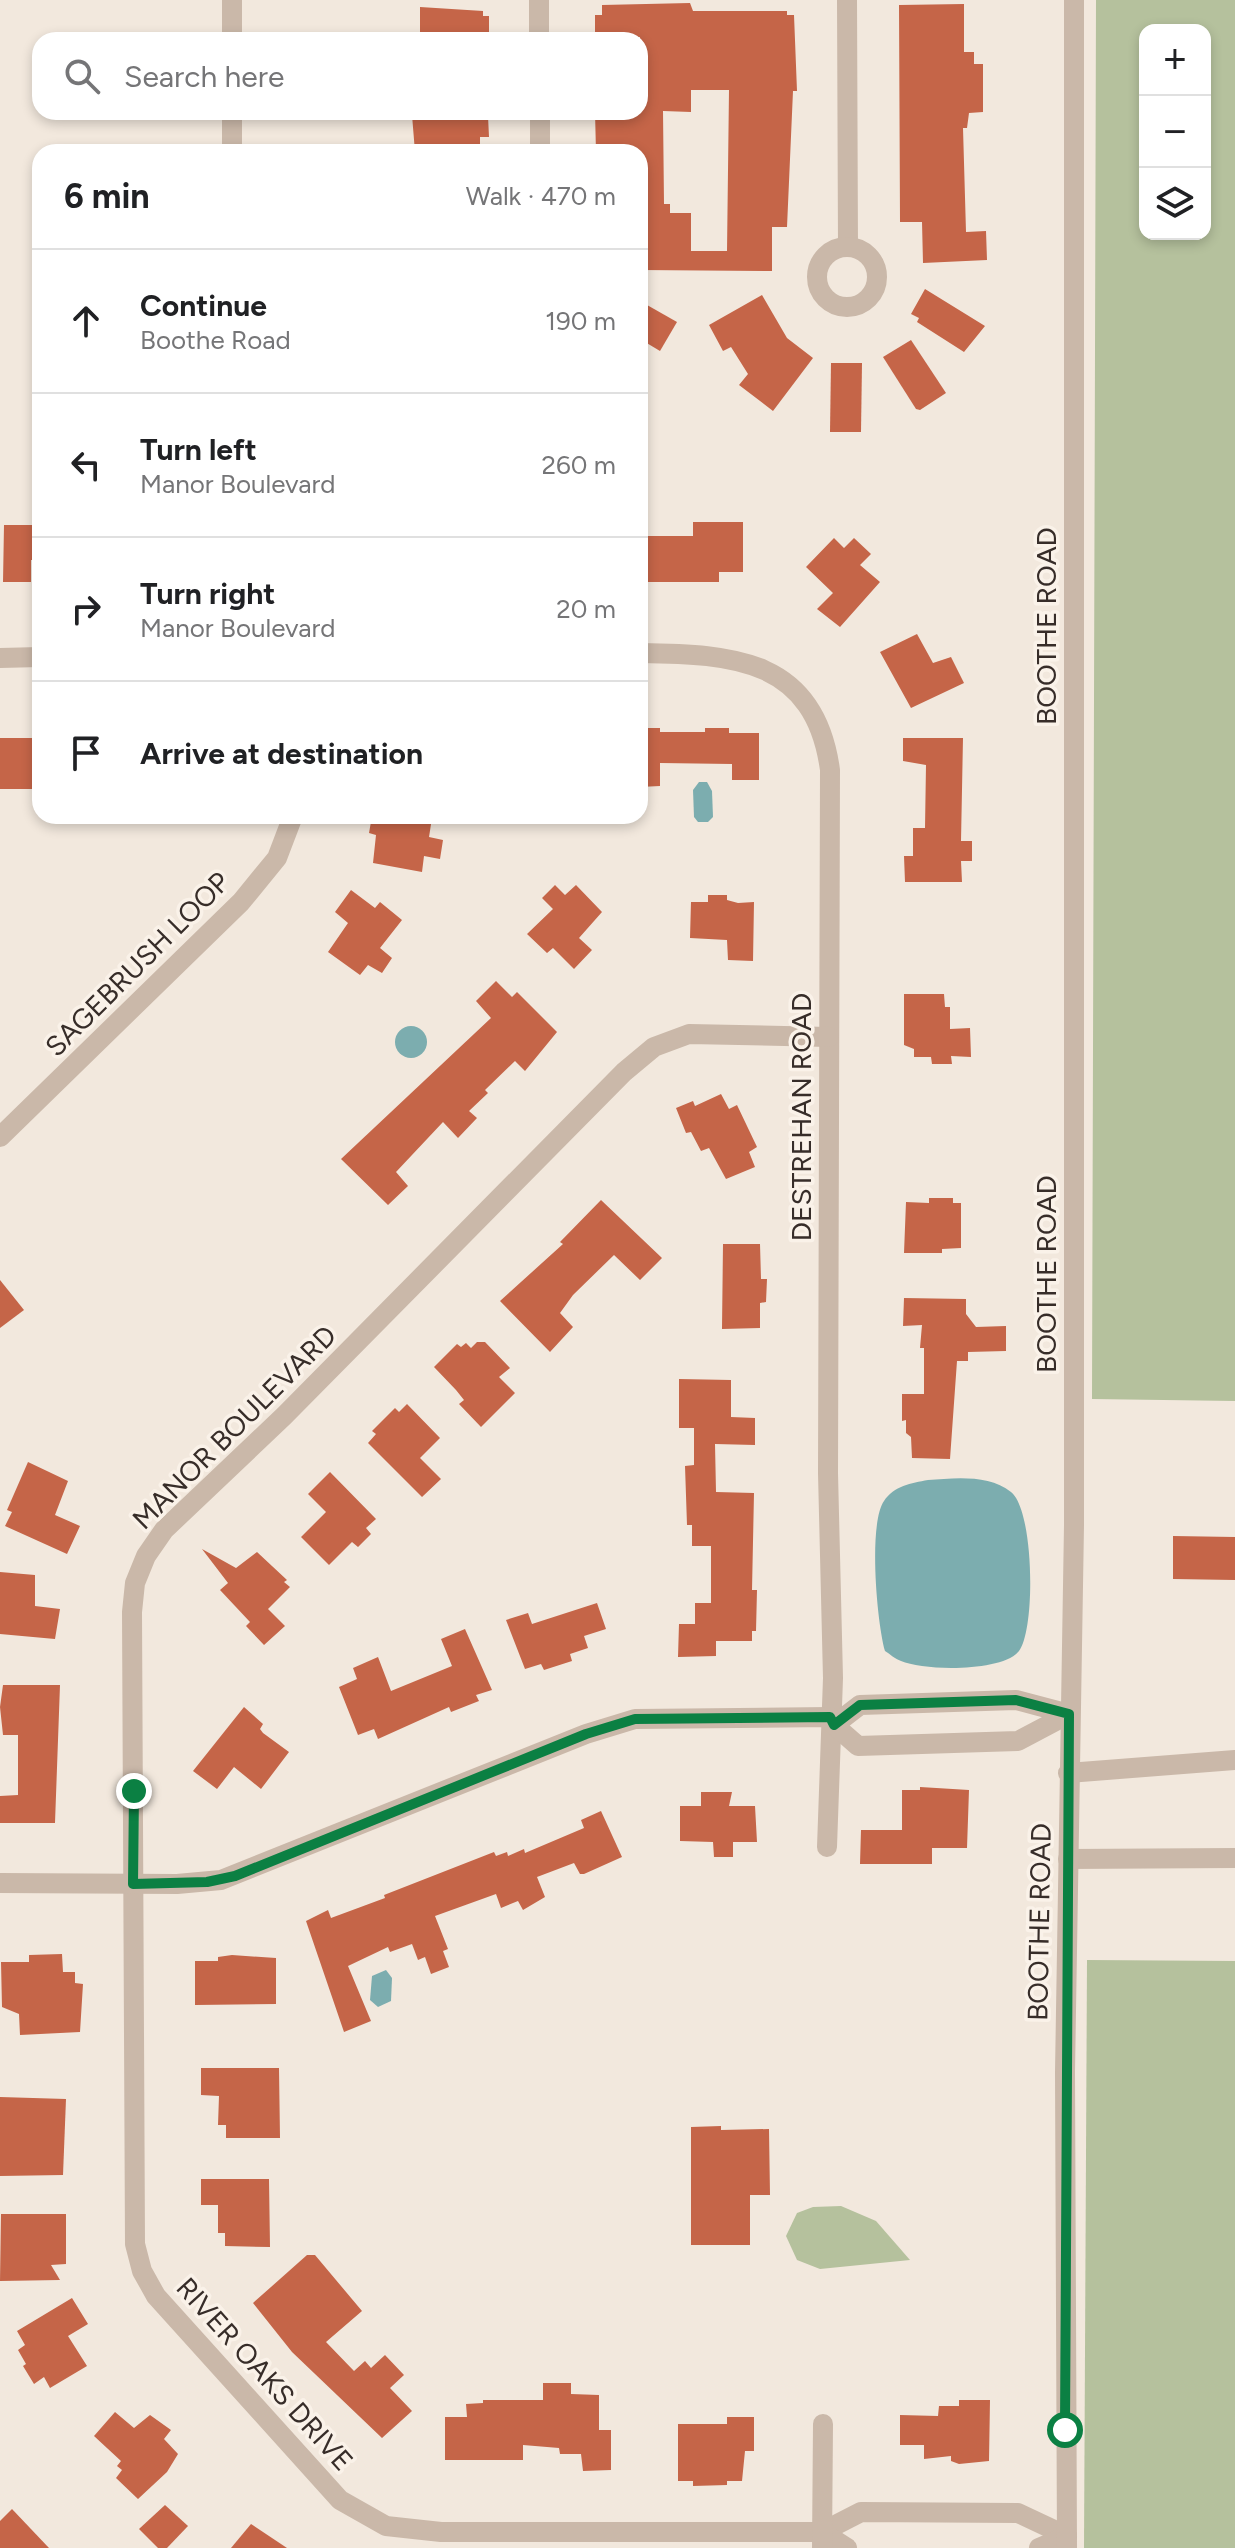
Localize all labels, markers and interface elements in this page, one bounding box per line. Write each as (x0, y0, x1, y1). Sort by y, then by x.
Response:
map controls (1139, 24, 1211, 240)
button: + (1139, 24, 1211, 96)
search box (32, 32, 648, 120)
icon: search (60, 54, 104, 98)
text: Search here (124, 58, 284, 95)
button: − (1139, 96, 1211, 168)
button: layers (1139, 168, 1211, 240)
text: 6 min (64, 176, 150, 217)
text: Walk · 470 m (466, 180, 616, 212)
text: Continue (140, 287, 267, 324)
icon: ahead (64, 299, 108, 343)
text: 190 m (545, 305, 616, 337)
text: Boothe Road (140, 324, 291, 356)
text: Turn left (140, 431, 257, 468)
icon: left (64, 443, 108, 487)
text: 260 m (542, 449, 616, 481)
text: Manor Boulevard (140, 468, 336, 500)
street label: BOOTHE ROAD (1029, 527, 1063, 725)
text: Turn right (140, 575, 275, 612)
icon: right (64, 587, 108, 631)
text: 20 m (556, 593, 616, 625)
text: Manor Boulevard (140, 612, 336, 644)
icon: arrive (64, 731, 108, 775)
text: Arrive at destination (140, 735, 423, 772)
street label: SAGEBRUSH LOOP (38, 865, 236, 1063)
street label: DESTREHAN ROAD (784, 993, 818, 1241)
street label: BOOTHE ROAD (1029, 1175, 1063, 1373)
street label: MANOR BOULEVARD (125, 1318, 343, 1536)
route end (116, 1773, 152, 1809)
street label: BOOTHE ROAD (1020, 1823, 1058, 2021)
street label: RIVER OAKS DRIVE (169, 2271, 361, 2477)
route start (1047, 2412, 1083, 2448)

